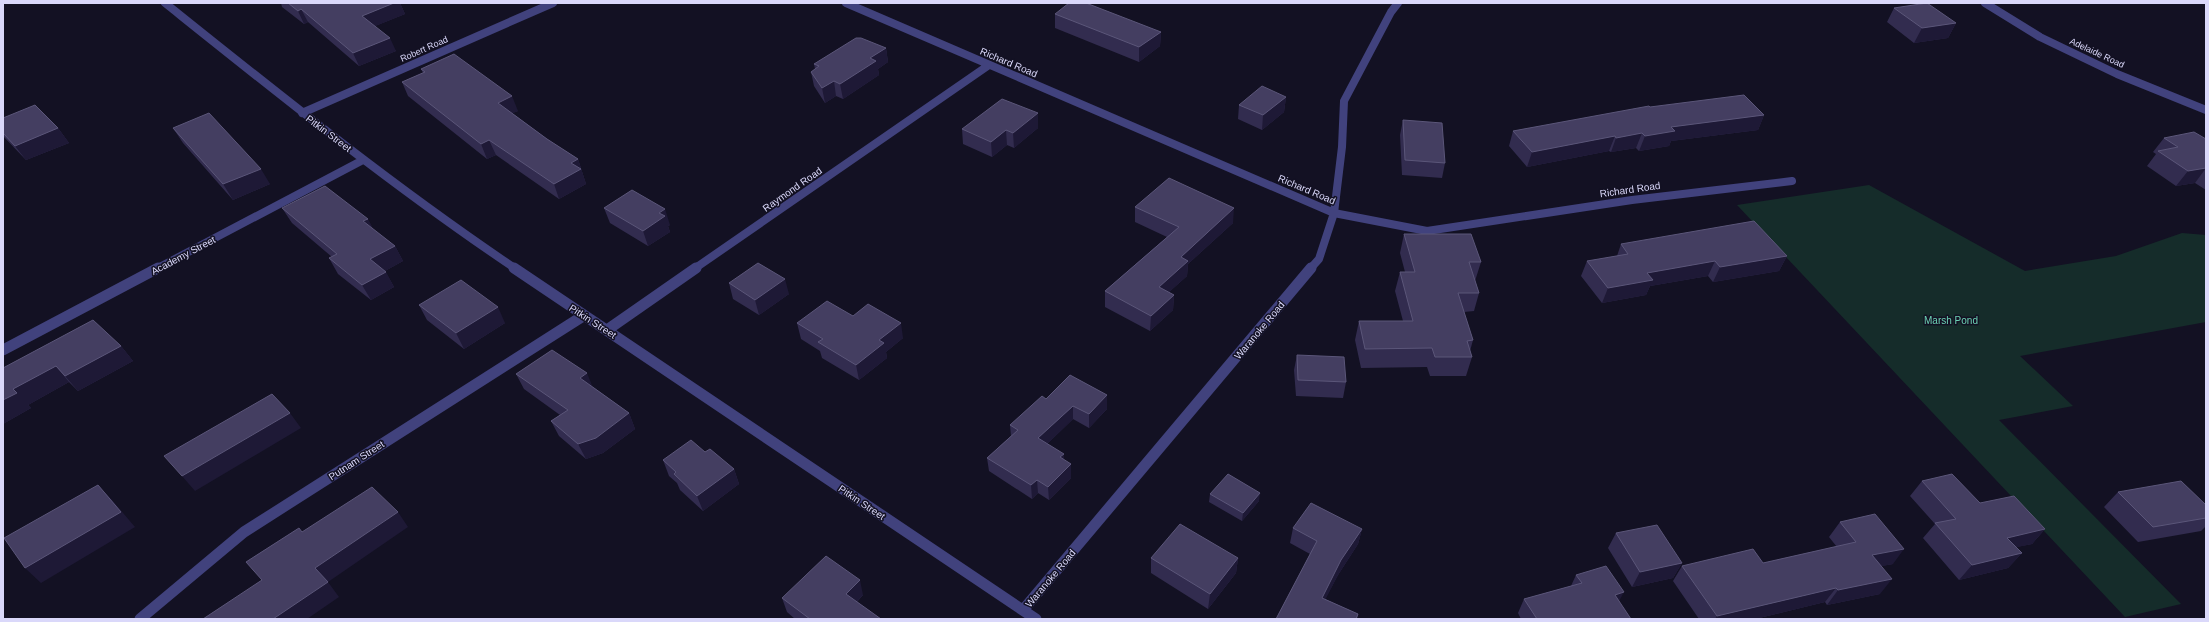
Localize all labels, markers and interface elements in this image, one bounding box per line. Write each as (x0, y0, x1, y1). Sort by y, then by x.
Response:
street label: Robert Road (399, 34, 449, 64)
street label: Adelaide Road (2068, 36, 2126, 70)
street label: Richard Road (979, 45, 1039, 79)
street label: Pitkin Street (304, 113, 354, 154)
street label: Raymond Road (761, 165, 824, 214)
street label: Richard Road (1277, 172, 1337, 206)
street label: Richard Road (1599, 180, 1661, 199)
street label: Academy Street (149, 234, 217, 277)
street label: Waranoke Road (1232, 299, 1287, 361)
street label: Pitkin Street (567, 302, 619, 341)
park label: Marsh Pond (1924, 315, 1978, 326)
street label: Putnam Street (326, 438, 386, 482)
street label: Pitkin Street (836, 483, 887, 522)
street label: Waranoke Road (1023, 547, 1078, 609)

